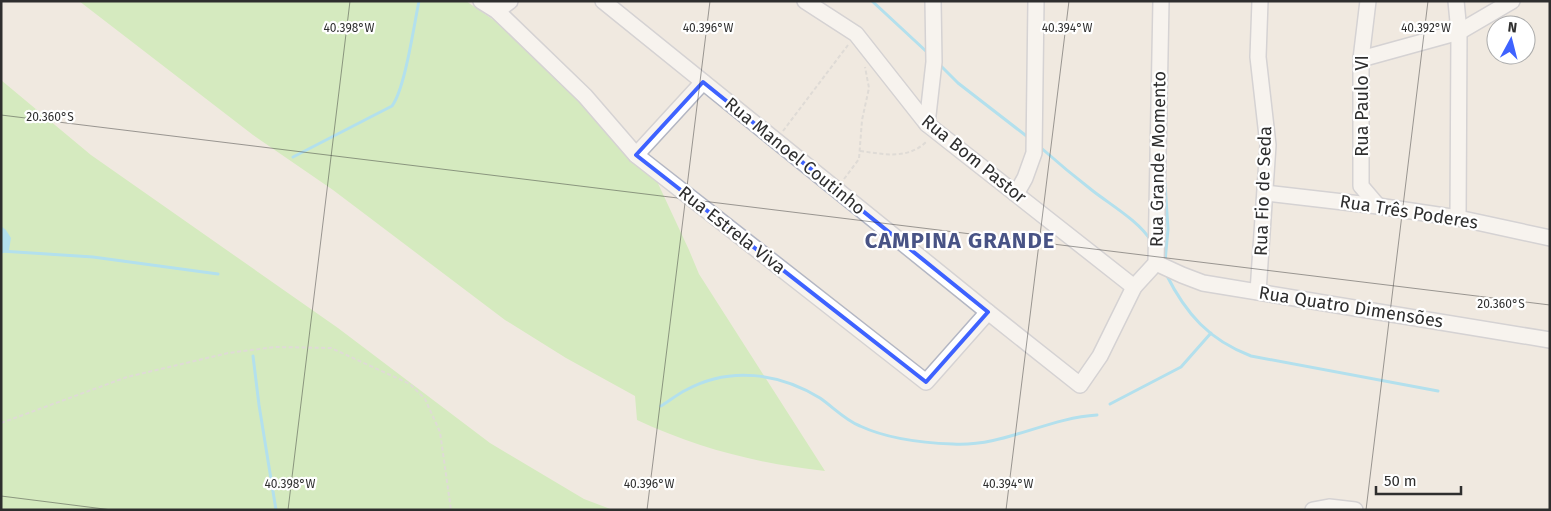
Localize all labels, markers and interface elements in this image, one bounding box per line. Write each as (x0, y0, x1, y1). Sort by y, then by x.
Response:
north arrow (1486, 15, 1536, 65)
text: N (1507, 19, 1518, 37)
text: 40.398°W (323, 21, 375, 35)
text: 40.396°W (683, 21, 733, 35)
text: 40.394°W (1042, 21, 1092, 35)
text: 40.392°W (1401, 21, 1451, 35)
street label: Rua Paulo VI (1351, 55, 1373, 157)
street label: Rua Grande Momento (1145, 71, 1171, 247)
street label: Rua Manoel Coutinho (720, 93, 870, 219)
text: 20.360°S (26, 110, 74, 124)
street label: Rua Bom Pastor (917, 110, 1031, 208)
street label: Rua Fio de Seda (1250, 126, 1276, 256)
street label: Rua Estrela Viva (674, 181, 790, 279)
street label: Rua Três Poderes (1338, 190, 1480, 234)
district label: CAMPINA GRANDE (865, 227, 1055, 254)
street label: Rua Quatro Dimensões (1257, 282, 1445, 332)
text: 20.360°S (1477, 297, 1525, 311)
scale bar (1376, 464, 1461, 496)
text: 50 m (1384, 472, 1417, 490)
text: 40.398°W (264, 477, 316, 491)
text: 40.396°W (624, 477, 674, 491)
text: 40.394°W (983, 477, 1033, 491)

